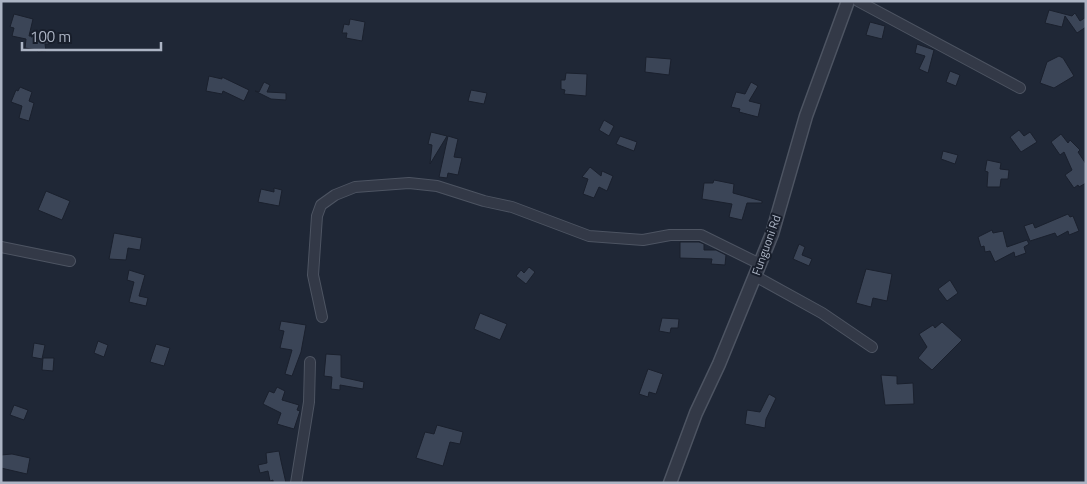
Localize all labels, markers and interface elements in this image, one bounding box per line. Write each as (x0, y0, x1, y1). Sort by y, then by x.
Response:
scale bar (22, 20, 161, 52)
text: 100 m (30, 25, 71, 48)
street label: Funguoni Rd (746, 212, 786, 278)

